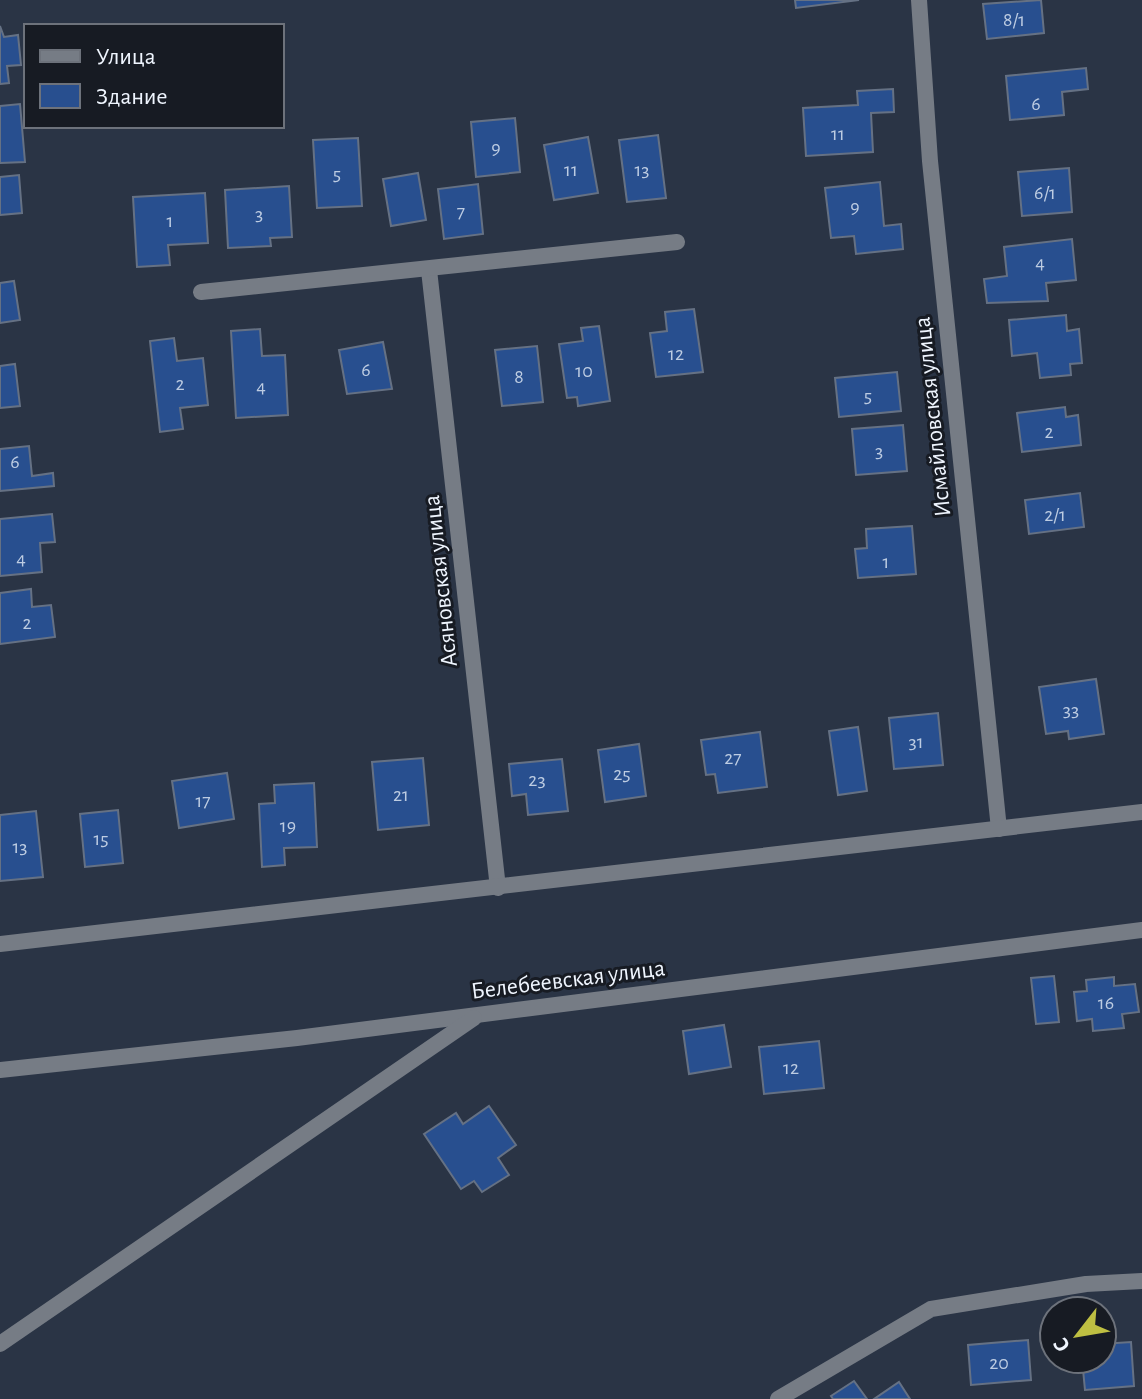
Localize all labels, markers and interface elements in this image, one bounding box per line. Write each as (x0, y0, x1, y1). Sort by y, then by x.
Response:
house number: 8/1 (1003, 10, 1025, 30)
legend (24, 24, 284, 128)
text: Улица (96, 45, 156, 69)
text: Здание (96, 85, 167, 109)
house number: 6 (1031, 94, 1041, 114)
house number: 11 (831, 124, 845, 144)
house number: 9 (491, 138, 501, 158)
house number: 11 (564, 160, 578, 180)
house number: 13 (634, 160, 650, 180)
house number: 5 (333, 164, 341, 184)
house number: 6/1 (1034, 183, 1056, 203)
house number: 9 (850, 197, 860, 217)
house number: 7 (457, 202, 465, 222)
house number: 3 (255, 204, 263, 224)
house number: 1 (167, 211, 173, 231)
house number: 4 (1035, 253, 1045, 273)
street label: Исмайловская улица (911, 316, 955, 518)
house number: 12 (668, 344, 684, 364)
house number: 6 (361, 360, 371, 380)
house number: 10 (575, 361, 593, 381)
house number: 8 (514, 367, 524, 387)
house number: 2 (175, 374, 185, 394)
house number: 4 (256, 377, 266, 397)
house number: 5 (864, 386, 872, 406)
house number: 2 (1044, 422, 1054, 442)
house number: 3 (875, 441, 883, 461)
house number: 6 (10, 452, 20, 472)
street label: Асяновская улица (420, 494, 462, 668)
house number: 2/1 (1044, 505, 1066, 525)
house number: 4 (16, 549, 26, 569)
house number: 1 (883, 552, 889, 572)
house number: 2 (22, 613, 32, 633)
house number: 33 (1063, 700, 1079, 720)
house number: 31 (908, 732, 924, 752)
house number: 27 (724, 748, 742, 768)
house number: 25 (613, 764, 631, 784)
house number: 23 (528, 770, 546, 790)
house number: 21 (393, 785, 409, 805)
house number: 17 (195, 791, 211, 811)
house number: 19 (280, 816, 296, 836)
house number: 15 (93, 829, 109, 849)
house number: 13 (12, 837, 28, 857)
street label: Белебеевская улица (470, 956, 666, 1004)
house number: 16 (1098, 993, 1114, 1013)
house number: 12 (783, 1058, 799, 1078)
north arrow (1038, 1295, 1118, 1375)
text: С (1049, 1334, 1074, 1356)
house number: 20 (989, 1353, 1009, 1373)

